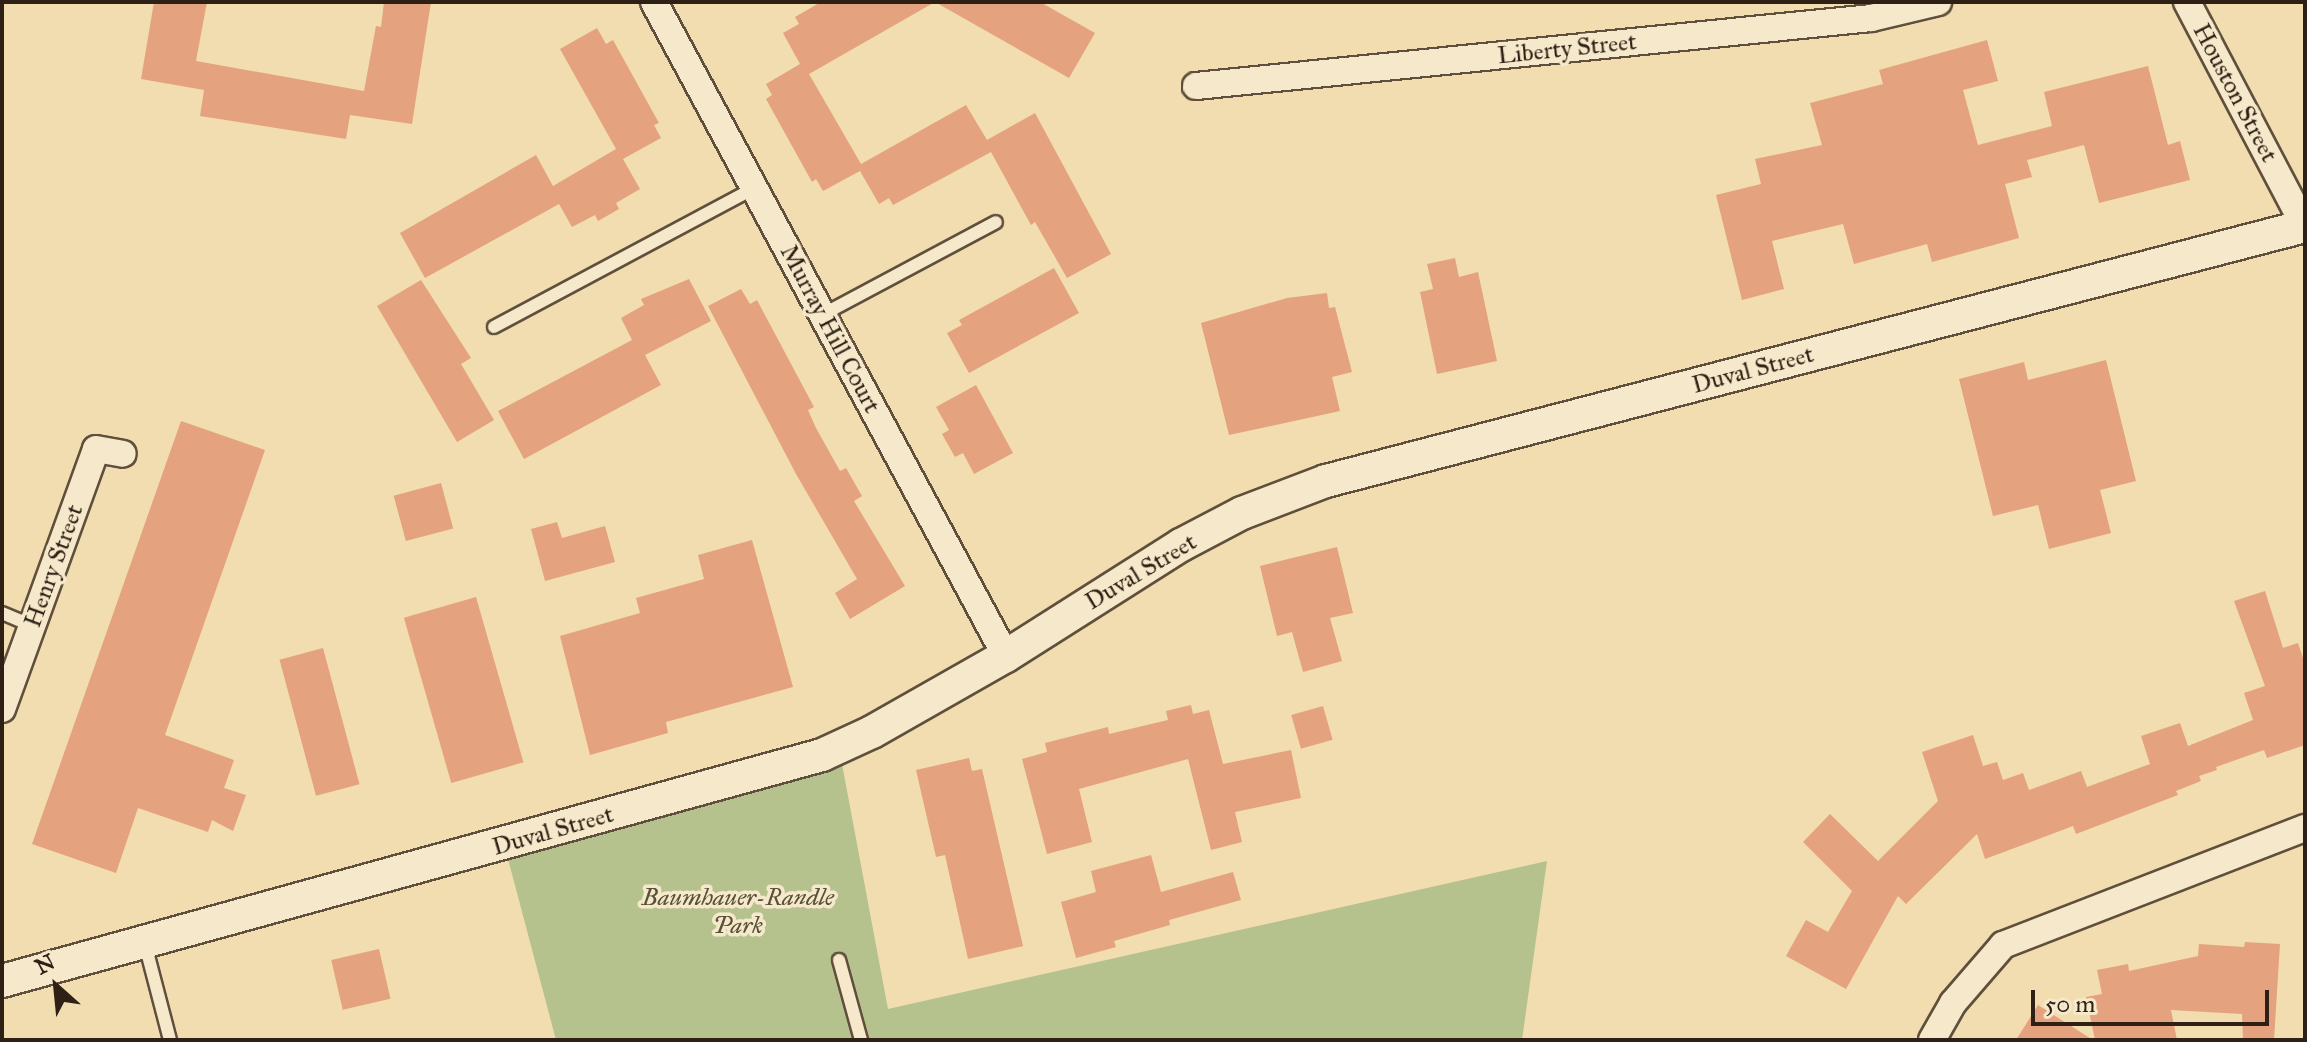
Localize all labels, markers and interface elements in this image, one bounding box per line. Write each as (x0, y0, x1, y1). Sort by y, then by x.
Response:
street label: Houston Street (2186, 19, 2284, 167)
street label: Liberty Street (1496, 27, 1638, 71)
street label: Murray Hill Court (774, 240, 886, 418)
street label: Duval Street (1689, 340, 1817, 400)
street label: Henry Street (18, 501, 90, 631)
street label: Duval Street (1080, 528, 1202, 616)
street label: Duval Street (489, 800, 617, 862)
park label: Baumhauer-Randle Park (642, 884, 834, 940)
north arrow (16, 946, 96, 1026)
text: N (30, 948, 59, 980)
scale bar (2035, 974, 2273, 1024)
text: 50 m (2045, 989, 2095, 1019)

